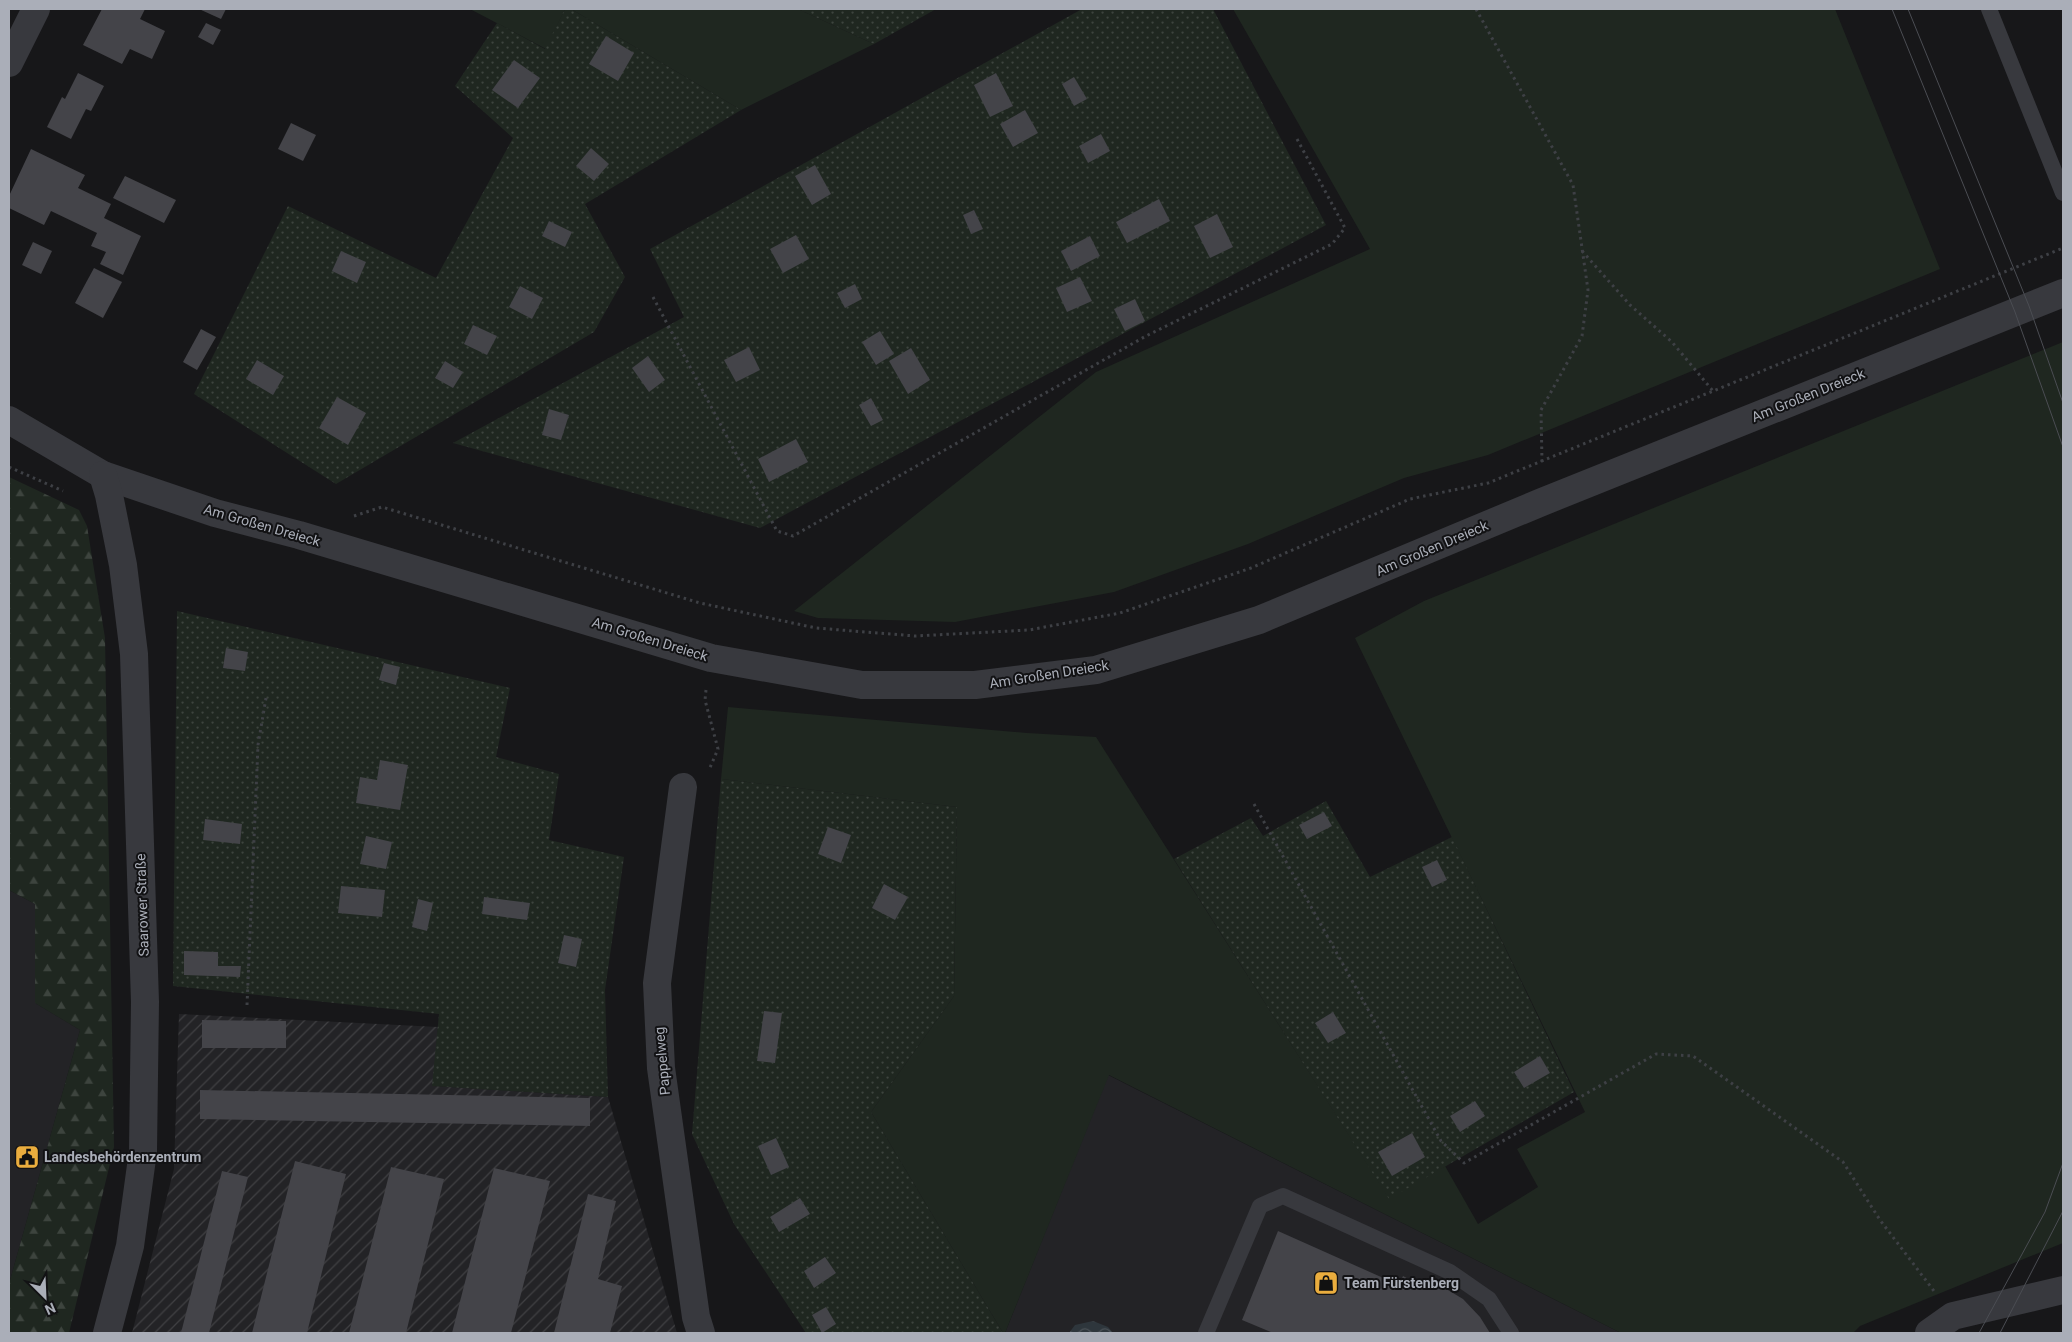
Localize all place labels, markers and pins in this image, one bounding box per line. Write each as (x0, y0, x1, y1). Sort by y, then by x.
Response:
public building icon: Landesbehördenzentrum (14, 1144, 40, 1170)
place label: Landesbehördenzentrum (44, 1149, 201, 1165)
shop icon: Team Fürstenberg (1313, 1270, 1339, 1296)
place label: Team Fürstenberg (1344, 1275, 1459, 1291)

